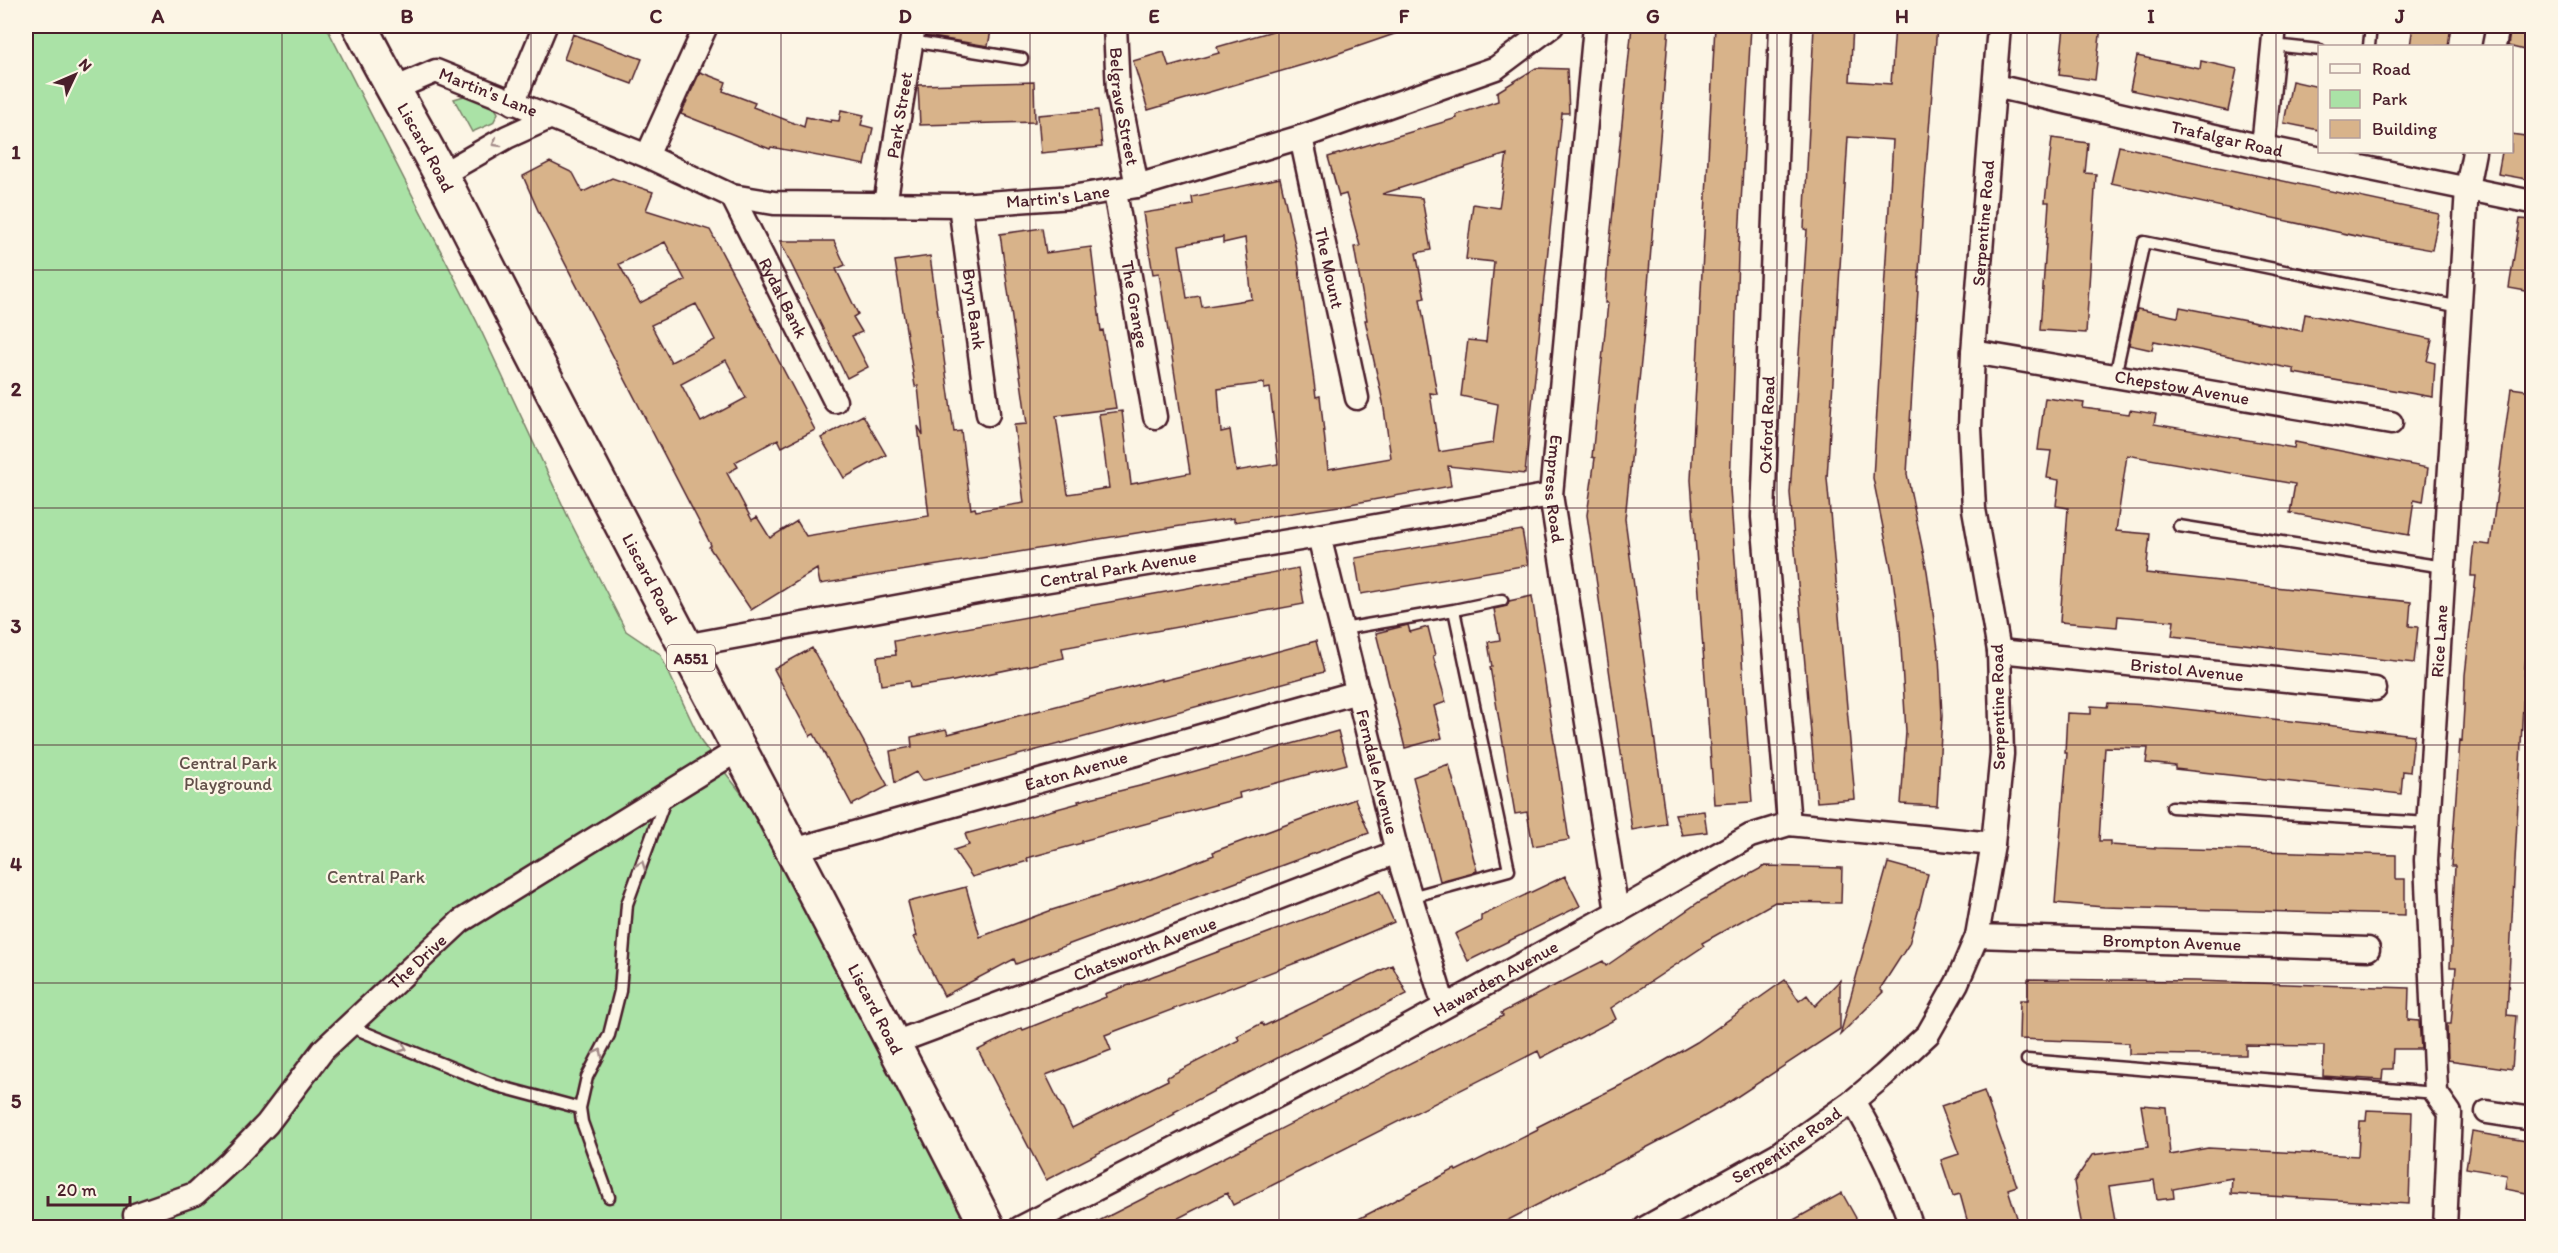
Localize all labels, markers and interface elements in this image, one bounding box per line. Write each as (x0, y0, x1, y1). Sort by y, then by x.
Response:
text: A (151, 4, 165, 28)
text: B (401, 4, 414, 28)
text: C (650, 4, 663, 28)
text: D (898, 4, 912, 28)
text: E (1148, 4, 1160, 28)
text: F (1399, 4, 1410, 28)
text: G (1646, 4, 1660, 28)
text: H (1895, 4, 1909, 28)
text: I (2147, 4, 2155, 28)
text: J (2394, 4, 2405, 28)
north arrow (45, 45, 105, 105)
legend (2318, 45, 2513, 153)
street label: Belgrave Street (1105, 47, 1144, 168)
text: N (75, 54, 96, 75)
text: Road (2372, 58, 2411, 80)
street label: Martin's Lane (436, 62, 541, 122)
street label: Park Street (882, 70, 917, 160)
text: Park (2372, 88, 2407, 110)
street label: Liscard Road (392, 99, 459, 196)
street label: Trafalgar Road (2169, 115, 2285, 162)
text: Building (2372, 118, 2438, 140)
one-way arrow (492, 136, 502, 148)
text: 1 (11, 140, 21, 164)
street label: Serpentine Road (1967, 159, 1999, 287)
street label: Martin's Lane (1005, 180, 1111, 213)
street label: The Mount (1310, 225, 1349, 311)
street label: Rydal Bank (754, 254, 813, 342)
street label: The Grange (1116, 259, 1154, 350)
street label: Bryn Bank (958, 267, 990, 351)
street label: Chepstow Avenue (2113, 365, 2251, 410)
street label: Oxford Road (1754, 375, 1780, 474)
text: 2 (11, 377, 22, 401)
street label: Empress Road (1540, 434, 1569, 545)
street label: Liscard Road (617, 530, 683, 628)
street label: Central Park Avenue (1038, 545, 1198, 592)
street label: Rice Lane (2426, 604, 2453, 678)
text: 3 (11, 614, 22, 638)
street label: Serpentine Road (1986, 644, 2010, 770)
road number: A551 (667, 645, 715, 671)
street label: Bristol Avenue (2129, 653, 2245, 687)
street label: Ferndale Avenue (1351, 707, 1403, 837)
street label: Eaton Avenue (1022, 746, 1130, 796)
park label: Central Park Playground (179, 752, 278, 795)
text: 4 (10, 852, 22, 876)
one-way arrow (634, 860, 646, 871)
park label: Central Park (327, 866, 426, 888)
street label: Chatsworth Avenue (1070, 912, 1220, 986)
street label: The Drive (383, 929, 451, 995)
street label: Brompton Avenue (2102, 929, 2242, 956)
street label: Hawarden Avenue (1429, 935, 1562, 1022)
street label: Liscard Road (843, 960, 908, 1058)
one-way arrow (397, 1041, 408, 1053)
one-way arrow (592, 1049, 603, 1060)
text: 5 (11, 1089, 22, 1113)
street label: Serpentine Road (1728, 1102, 1846, 1189)
scale bar (48, 1169, 130, 1207)
text: 20 m (57, 1179, 97, 1201)

